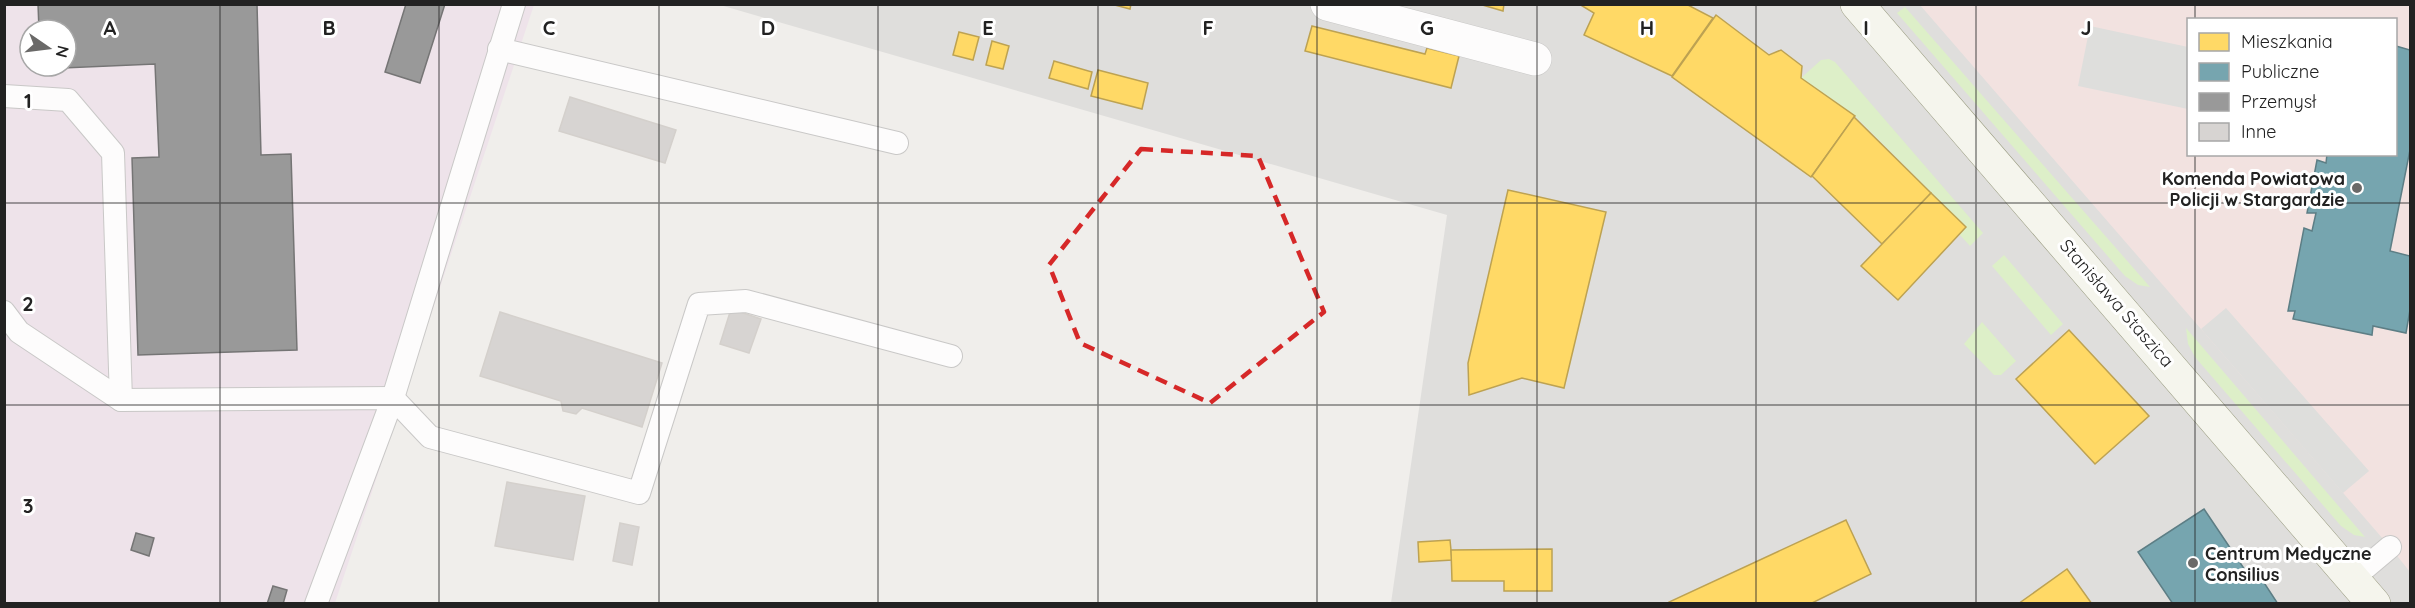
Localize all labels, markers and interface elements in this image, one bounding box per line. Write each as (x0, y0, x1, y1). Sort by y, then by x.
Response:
text: A (104, 15, 117, 40)
text: B (322, 15, 336, 40)
text: C (543, 15, 556, 40)
text: D (761, 15, 775, 40)
text: E (982, 15, 994, 40)
text: F (1202, 15, 1214, 40)
text: G (1420, 15, 1434, 40)
text: H (1640, 15, 1654, 40)
text: I (1863, 15, 1869, 40)
text: J (2080, 15, 2092, 40)
north arrow (18, 18, 78, 78)
legend (2187, 18, 2397, 156)
text: Mieszkania (2241, 30, 2333, 53)
text: N (51, 44, 74, 60)
text: Publiczne (2241, 60, 2319, 83)
text: 1 (24, 88, 32, 113)
text: Przemysł (2241, 90, 2317, 113)
text: Inne (2241, 120, 2276, 143)
place label: Komenda Powiatowa Policji w Stargardzie (2162, 167, 2345, 211)
marker: Komenda Powiatowa Policji w Stargardzie (2350, 181, 2364, 195)
street label: Stanisława Staszica (2055, 234, 2179, 372)
text: 2 (22, 291, 34, 316)
text: 3 (23, 493, 33, 518)
place label: Centrum Medyczne Consilius (2205, 542, 2372, 586)
marker: Centrum Medyczne Consilius (2186, 556, 2200, 570)

